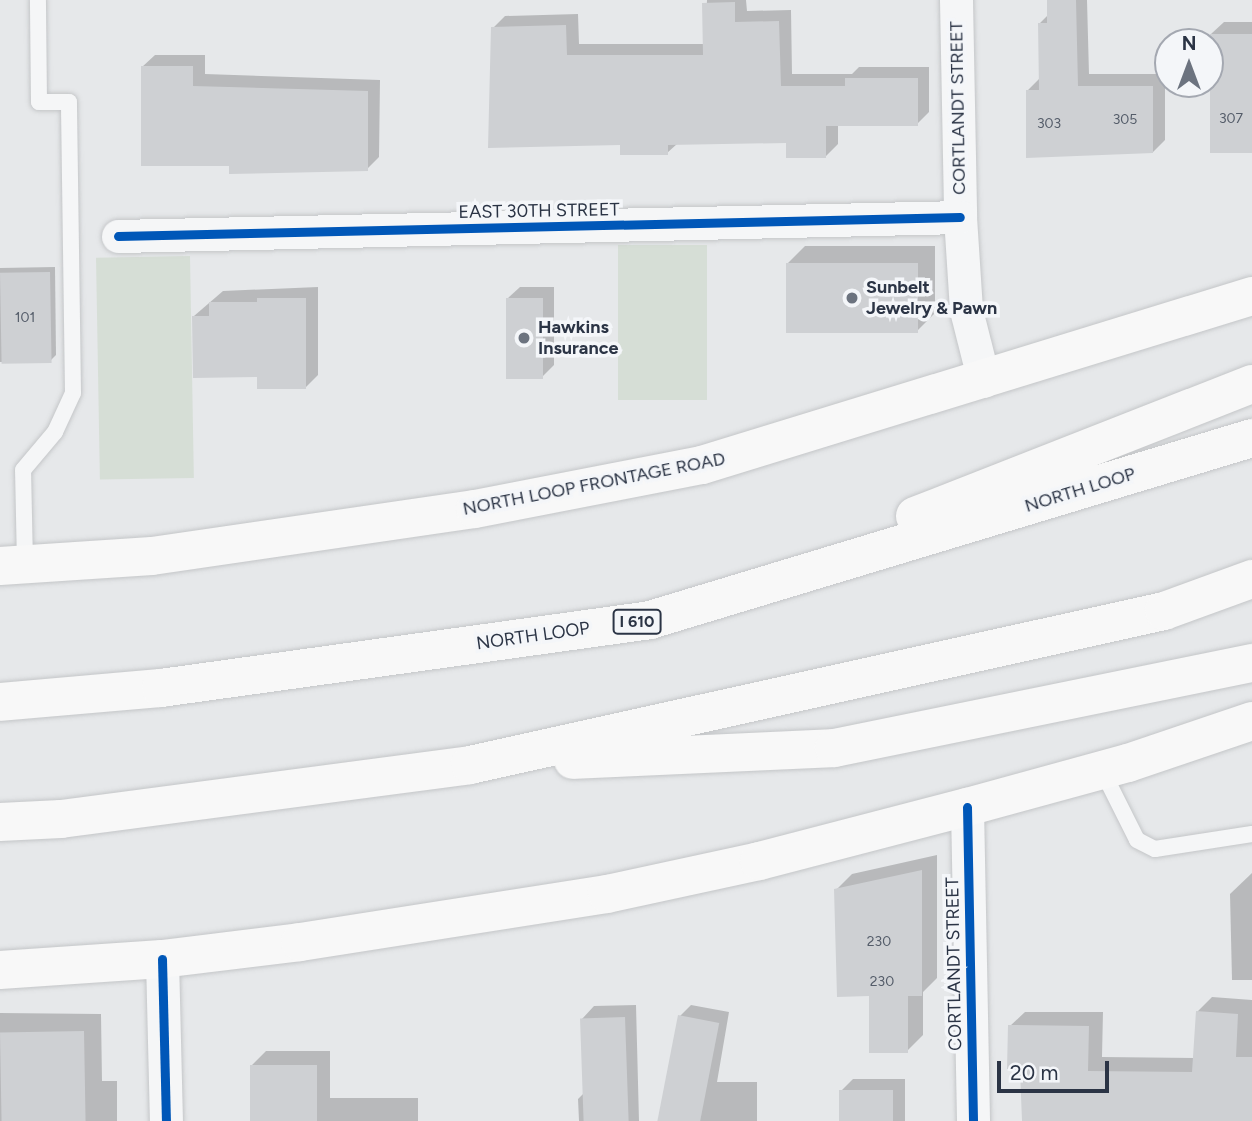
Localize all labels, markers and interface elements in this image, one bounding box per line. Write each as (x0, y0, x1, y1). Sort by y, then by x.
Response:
street label: CORTLANDT STREET (946, 21, 970, 195)
north arrow (1154, 28, 1224, 98)
text: N (1182, 32, 1196, 55)
house number: 307 (1219, 111, 1243, 127)
house number: 305 (1113, 112, 1137, 128)
house number: 303 (1037, 116, 1061, 132)
street label: EAST 30TH STREET (458, 199, 620, 223)
place label: Sunbelt Jewelry & Pawn (866, 277, 997, 320)
marker: Sunbelt Jewelry & Pawn (844, 290, 860, 306)
house number: 101 (15, 310, 35, 326)
place label: Hawkins Insurance (538, 317, 618, 360)
marker: Hawkins Insurance (516, 330, 532, 346)
street label: NORTH LOOP FRONTAGE ROAD (461, 448, 727, 520)
street label: NORTH LOOP (1022, 463, 1138, 517)
road number: I 610 (612, 610, 662, 635)
street label: NORTH LOOP (475, 617, 591, 655)
street label: CORTLANDT STREET (942, 877, 966, 1051)
house number: 230 (867, 934, 891, 950)
house number: 230 (870, 974, 894, 990)
scale bar (1000, 1048, 1112, 1092)
text: 20 m (1010, 1060, 1058, 1085)

